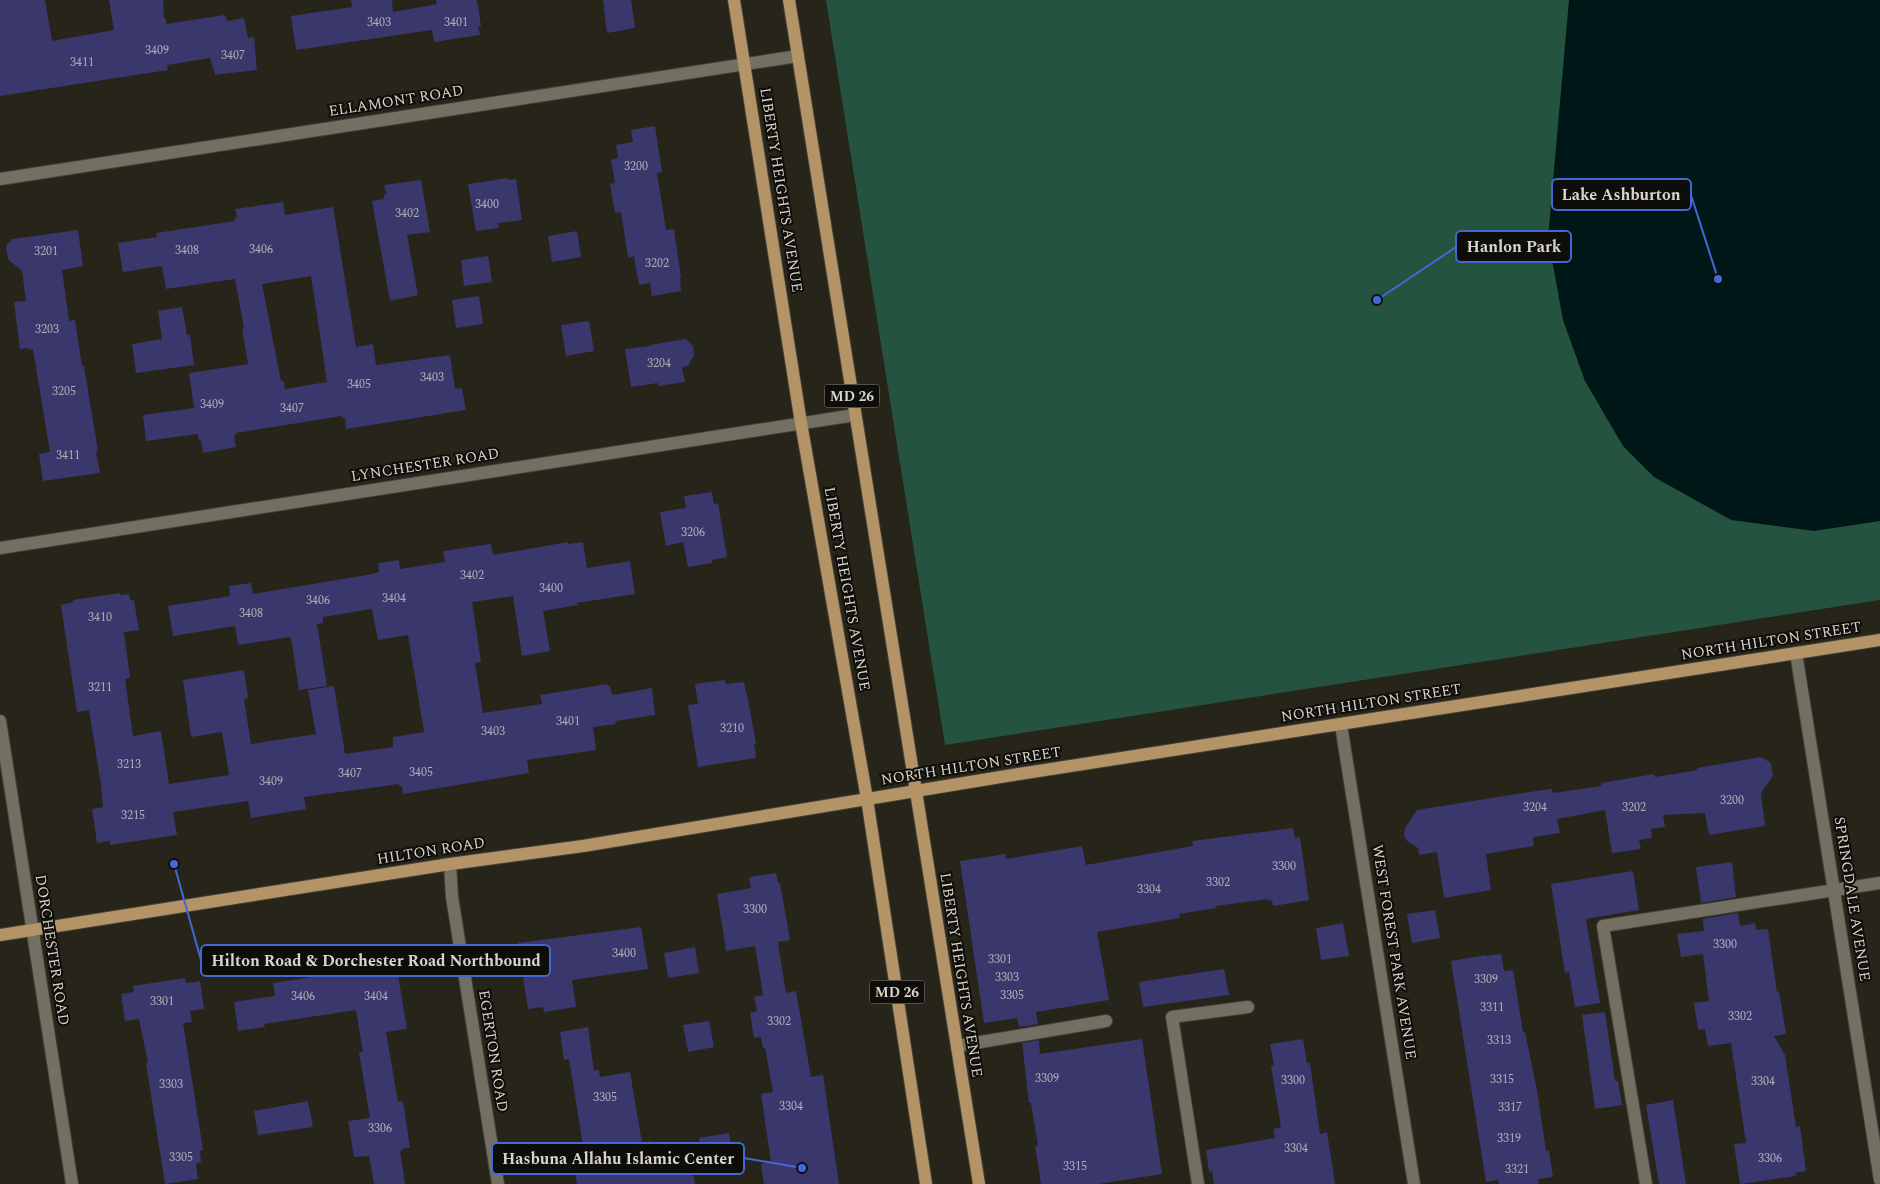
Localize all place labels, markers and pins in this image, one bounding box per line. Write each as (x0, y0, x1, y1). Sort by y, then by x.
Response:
callout: Lake Ashburton (1552, 179, 1691, 210)
callout: Hanlon Park (1456, 231, 1571, 262)
callout: Hilton Road & Dorchester Road Northbound (201, 945, 550, 976)
callout: Hasbuna Allahu Islamic Center (492, 1143, 744, 1174)

